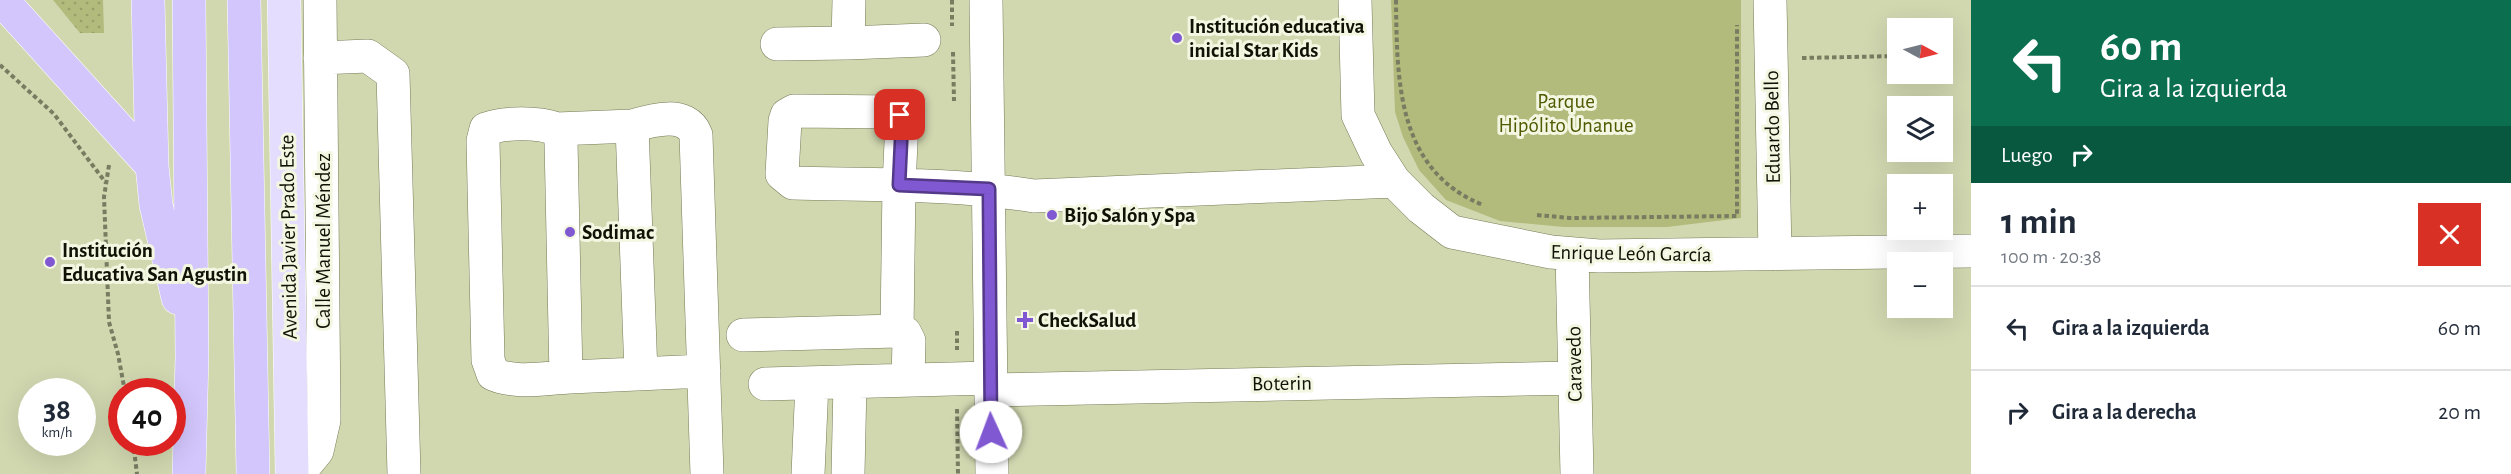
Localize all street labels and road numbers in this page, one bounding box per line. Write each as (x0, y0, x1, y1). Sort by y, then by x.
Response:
street label: Eduardo Bello (1761, 70, 1784, 184)
street label: Avenida Javier Prado Este (276, 134, 301, 340)
street label: Calle Manuel Méndez (313, 153, 334, 329)
street label: Enrique León García (1550, 242, 1712, 265)
street label: Caravedo (1563, 326, 1586, 402)
street label: Boterin (1252, 372, 1312, 395)

